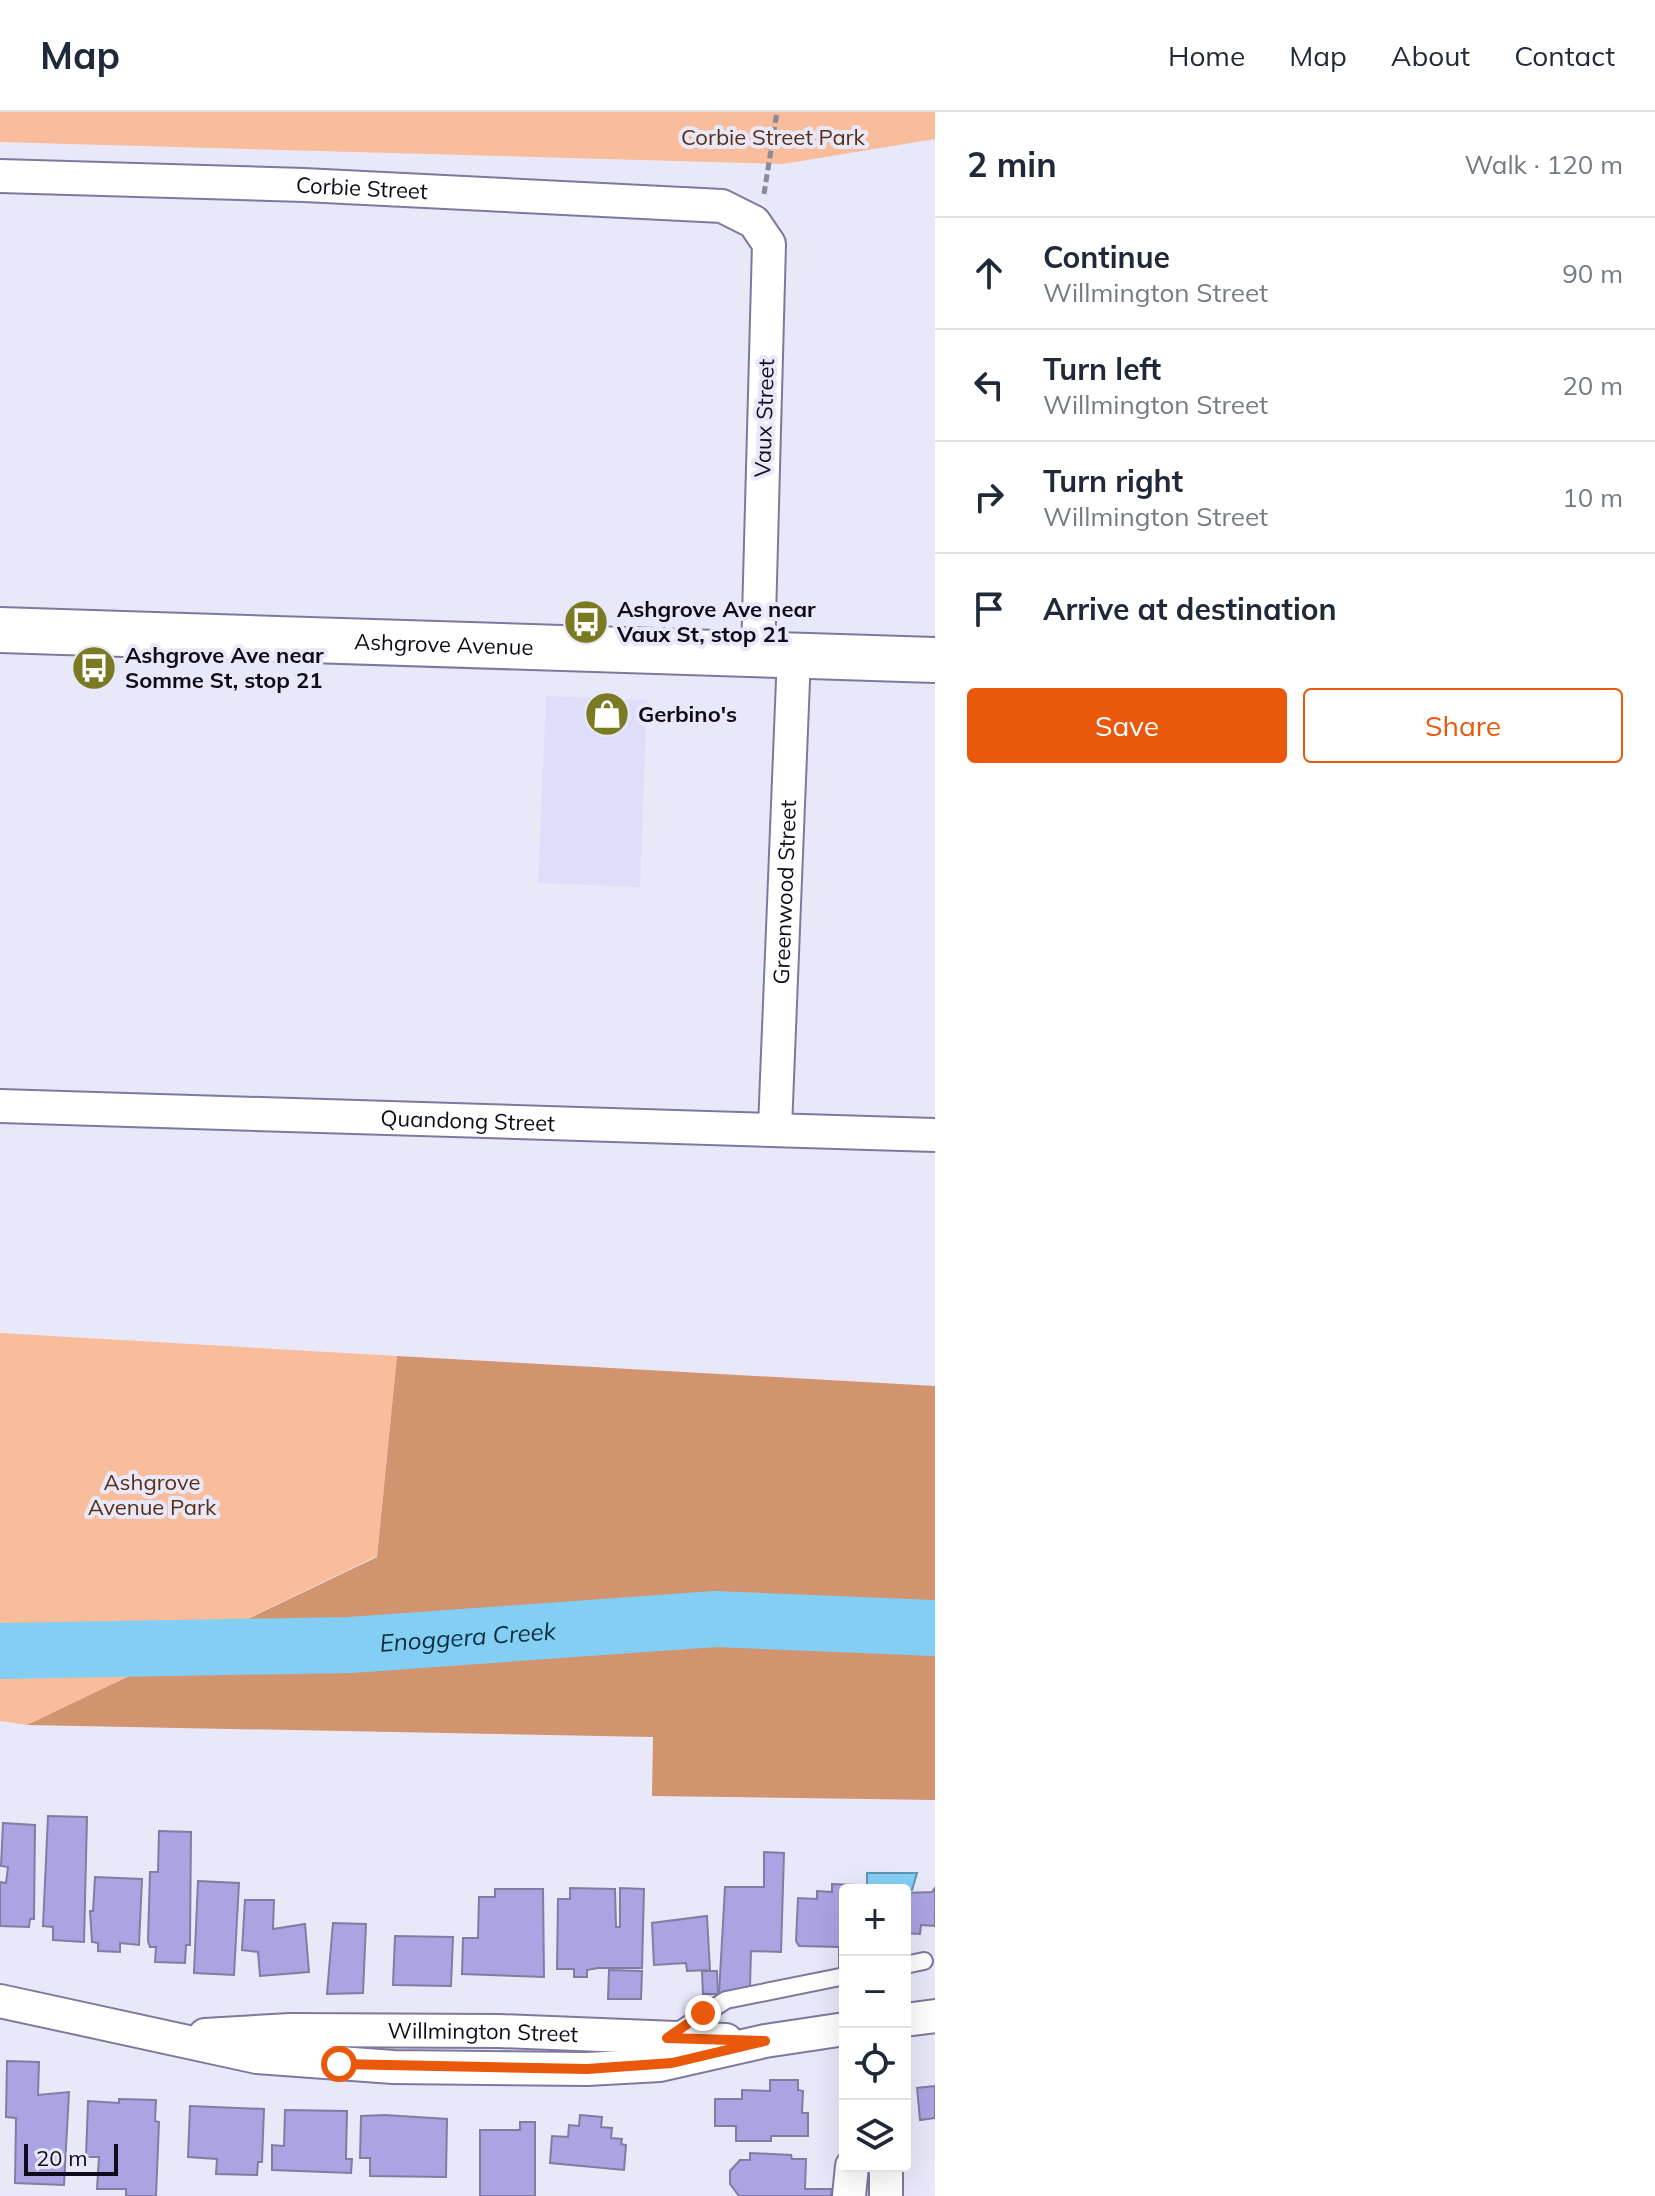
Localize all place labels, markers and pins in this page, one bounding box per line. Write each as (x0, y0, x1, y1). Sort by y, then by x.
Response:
place label: Ashgrove Ave near Vaux St, stop 21 (616, 595, 816, 648)
bus stop icon: Ashgrove Ave near Vaux St, stop 21 (562, 598, 610, 646)
place label: Ashgrove Ave near Somme St, stop 21 (125, 641, 324, 694)
bus stop icon: Ashgrove Ave near Somme St, stop 21 (70, 644, 118, 692)
shop icon: Gerbino's (583, 690, 631, 738)
place label: Gerbino's (638, 700, 737, 728)

